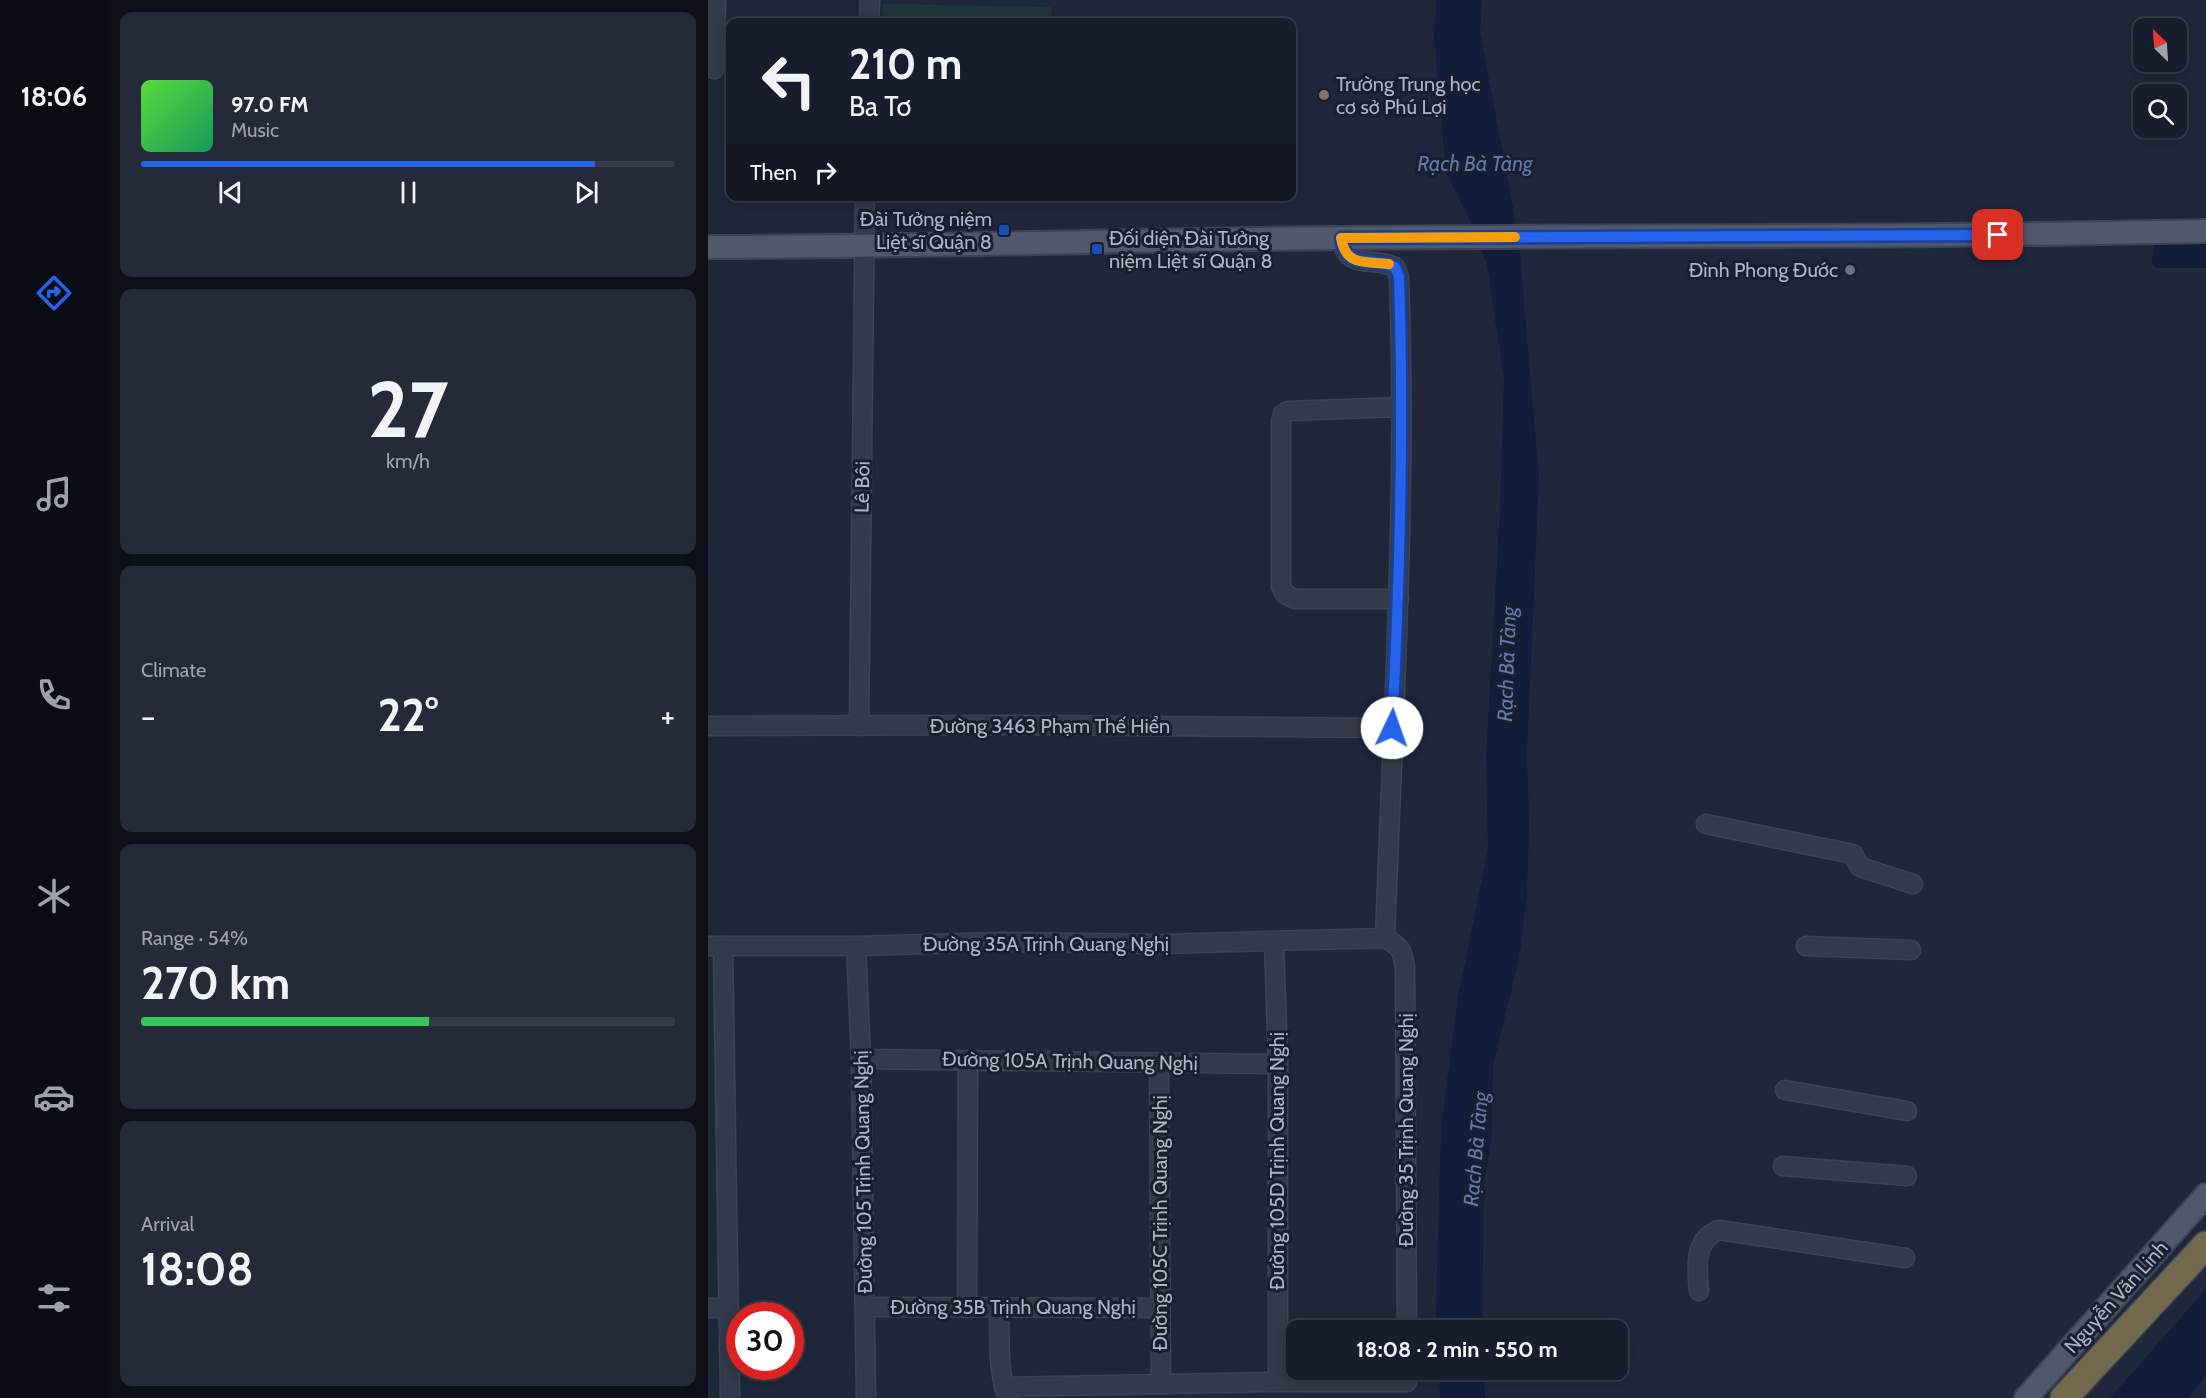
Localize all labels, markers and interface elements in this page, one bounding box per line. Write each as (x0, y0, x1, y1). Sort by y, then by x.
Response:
north arrow (2133, 18, 2187, 72)
map controls (2133, 18, 2187, 138)
text: 210 m (849, 38, 962, 90)
icon: left (750, 42, 828, 120)
place label: Trường Trung học cơ sở Phú Lợi (1336, 72, 1481, 119)
text: 18:06 (21, 80, 87, 113)
button: search (2133, 84, 2187, 138)
marker: Trường Trung học cơ sở Phú Lợi (1317, 88, 1331, 102)
text: Ba Tơ (849, 90, 911, 123)
text: 97.0 FM (231, 91, 309, 118)
text: Music (231, 118, 279, 142)
water label: Rạch Bà Tàng (1417, 151, 1534, 176)
icon: right (809, 156, 842, 189)
text: Then (750, 159, 797, 186)
icon: previous (214, 176, 247, 209)
icon: pause (392, 176, 425, 209)
icon: next (570, 176, 603, 209)
place label: Đài Tưởng niệm Liệt sĩ Quận 8 (860, 207, 992, 254)
pin (1972, 209, 2023, 260)
icon: arrive (1981, 218, 2014, 251)
marker: Đài Tưởng niệm Liệt sĩ Quận 8 (997, 223, 1011, 237)
place label: Đối diện Đài Tưởng niệm Liệt sĩ Quận 8 (1109, 226, 1273, 273)
marker: Đối diện Đài Tưởng niệm Liệt sĩ Quận 8 (1090, 242, 1104, 256)
place label: Đình Phong Đước (1689, 258, 1838, 282)
marker: Đình Phong Đước (1843, 263, 1857, 277)
icon: directions (33, 272, 75, 314)
text: 27 (367, 362, 449, 457)
text: km/h (386, 449, 430, 473)
street label: Lê Bôi (850, 461, 874, 513)
icon: music (33, 473, 75, 515)
water label: Rạch Bà Tàng (1492, 604, 1521, 722)
text: Climate (141, 658, 206, 682)
icon: phone (33, 674, 75, 716)
text: 22° (378, 688, 438, 742)
text: − (141, 696, 156, 736)
text: + (660, 696, 675, 736)
position arrow (1360, 696, 1424, 760)
street label: Đường 3463 Phạm Thế Hiển (930, 714, 1170, 738)
icon: climate (33, 875, 75, 917)
text: Range · 54% (141, 926, 248, 950)
street label: Đường 35A Trịnh Quang Nghị (923, 932, 1169, 956)
text: 270 km (141, 956, 290, 1010)
street label: Đường 35 Trịnh Quang Nghị (1394, 1013, 1418, 1247)
street label: Đường 105D Trịnh Quang Nghị (1265, 1032, 1289, 1290)
street label: Đường 105A Trịnh Quang Nghị (942, 1047, 1198, 1075)
street label: Đường 105 Trịnh Quang Nghị (849, 1050, 877, 1294)
icon: car (33, 1076, 75, 1118)
water label: Rạch Bà Tàng (1458, 1089, 1493, 1208)
street label: Đường 105C Trịnh Quang Nghị (1148, 1095, 1172, 1351)
text: Arrival (141, 1212, 194, 1236)
street label: Nguyễn Văn Linh (2059, 1236, 2173, 1358)
text: 18:08 (141, 1242, 254, 1296)
icon: filters (33, 1277, 75, 1319)
street label: Đường 35B Trịnh Quang Nghị (890, 1295, 1136, 1319)
speed limit sign: 30 (726, 1302, 804, 1380)
text: 18:08 · 2 min · 550 m (1356, 1336, 1558, 1363)

